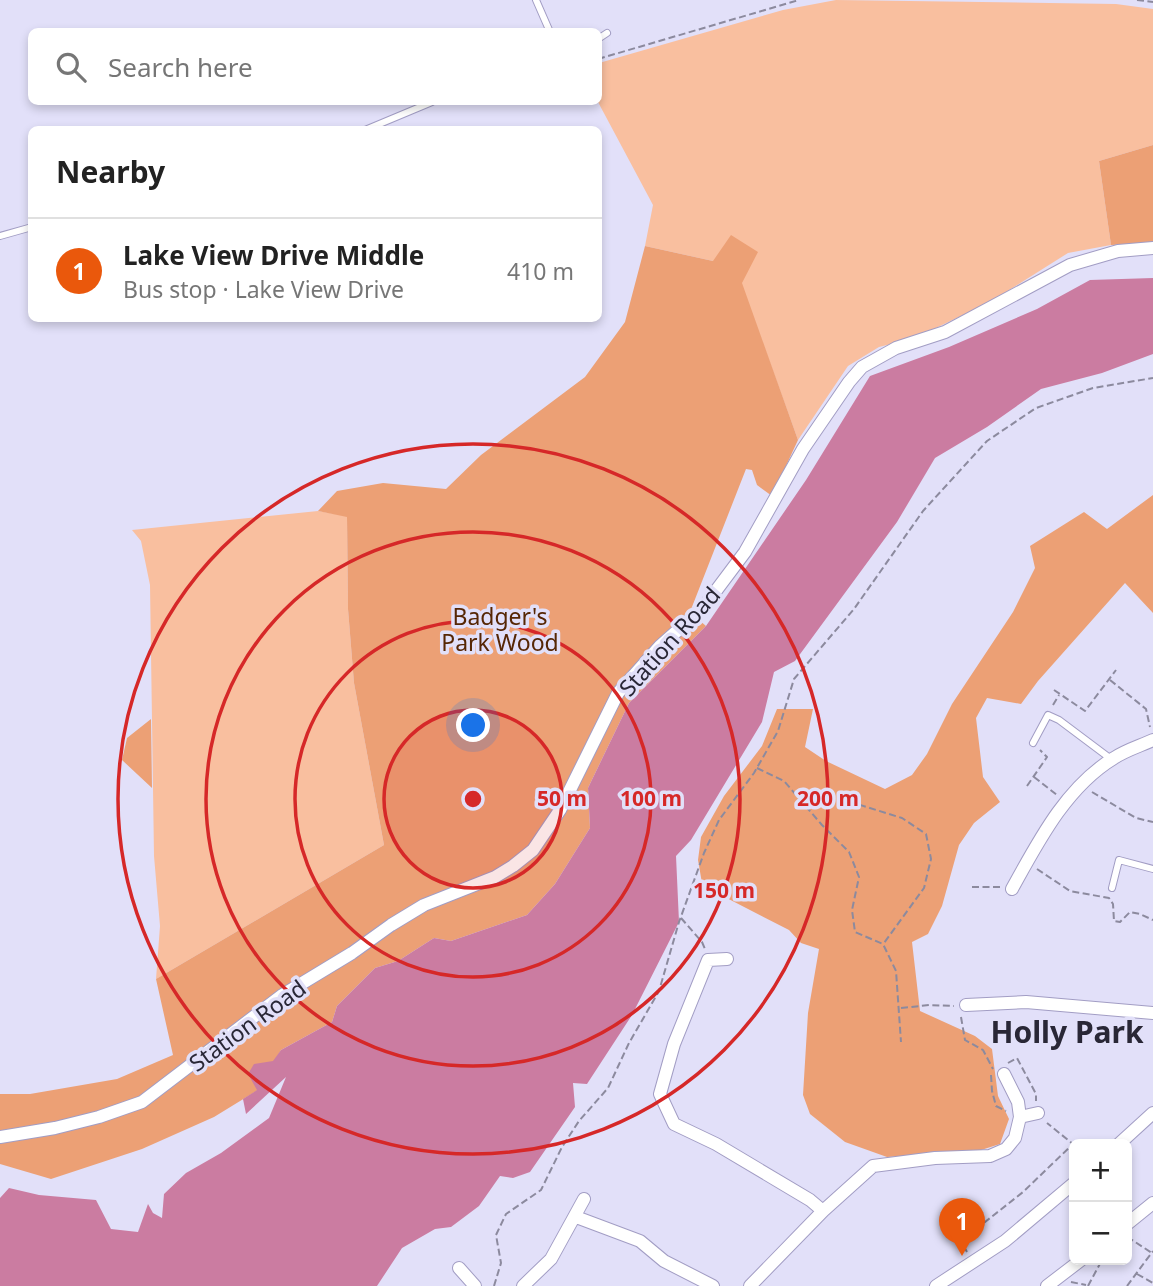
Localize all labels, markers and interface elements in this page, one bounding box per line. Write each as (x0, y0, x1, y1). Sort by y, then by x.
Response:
search box (28, 28, 602, 105)
icon: search (52, 48, 90, 86)
text: Search here (108, 49, 253, 85)
text: Nearby (56, 151, 165, 192)
text: Lake View Drive Middle (123, 237, 424, 273)
text: 1 (72, 255, 86, 287)
text: 410 m (507, 255, 574, 287)
text: Bus stop · Lake View Drive (123, 273, 404, 305)
street label: Station Road (611, 579, 727, 703)
park label: Badger's Park Wood (441, 600, 559, 658)
your location (456, 708, 490, 742)
text: 50 m (537, 784, 587, 812)
text: 100 m (620, 784, 682, 812)
text: 200 m (797, 784, 859, 812)
centre of rings (461, 787, 485, 811)
text: 150 m (693, 876, 755, 904)
street label: Station Road (182, 972, 312, 1078)
district label: Holly Park (990, 1011, 1144, 1052)
map controls (1069, 1139, 1132, 1265)
button: + (1069, 1139, 1132, 1202)
pin: 1 (939, 1198, 985, 1256)
button: − (1069, 1202, 1132, 1265)

